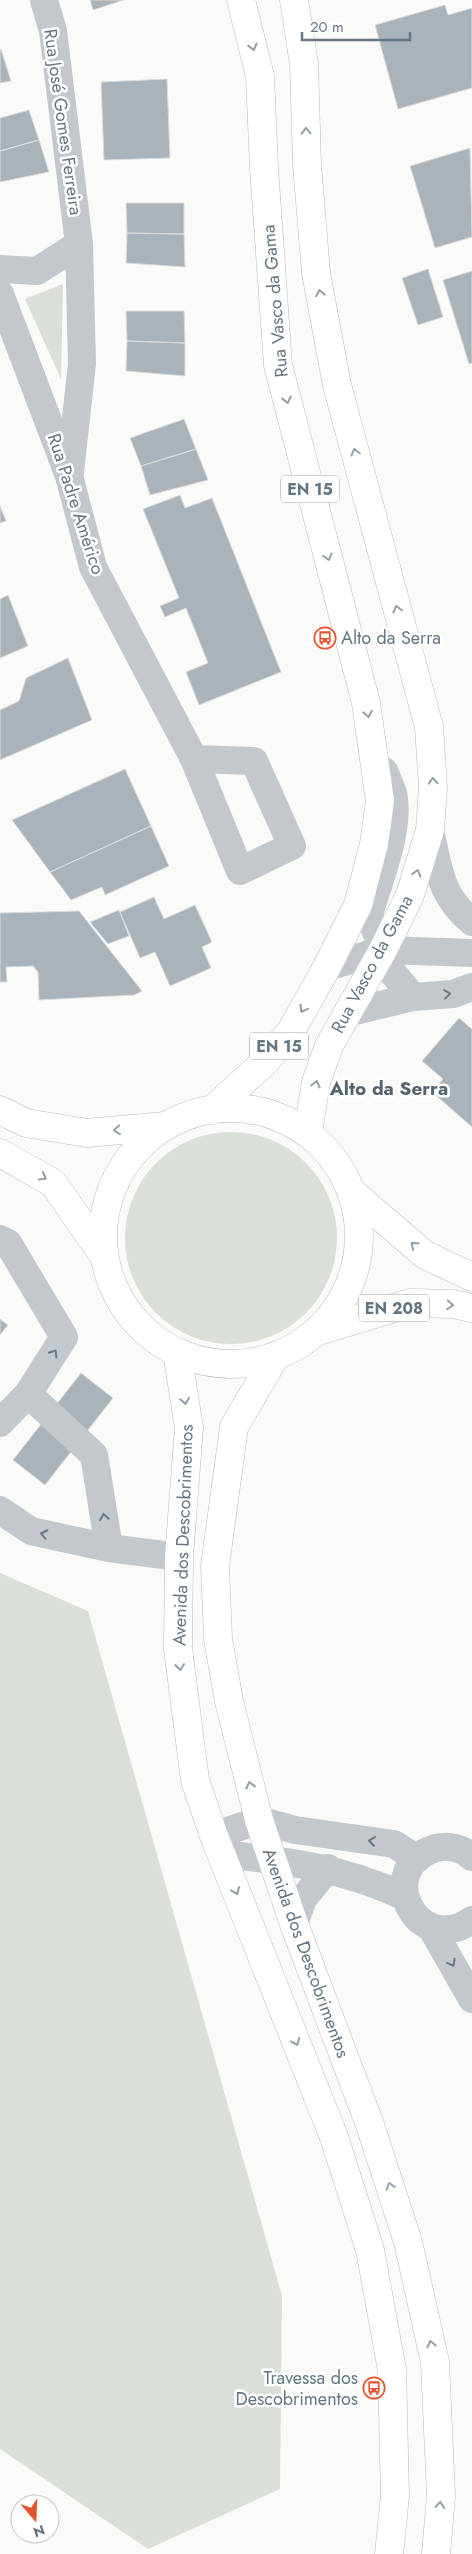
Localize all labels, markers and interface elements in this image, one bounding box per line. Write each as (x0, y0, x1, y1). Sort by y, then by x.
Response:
scale bar (302, 10, 410, 42)
text: 20 m (310, 16, 344, 38)
street label: Rua José Gomes Ferreira (37, 27, 89, 217)
one-way arrow (247, 43, 258, 52)
one-way arrow (301, 127, 312, 135)
street label: Rua Vasco da Gama (255, 224, 295, 378)
one-way arrow (315, 289, 325, 298)
one-way arrow (281, 395, 292, 404)
street label: Rua Padre Américo (41, 430, 111, 578)
one-way arrow (350, 448, 360, 456)
road number: EN 15 (281, 476, 339, 502)
one-way arrow (322, 553, 332, 561)
one-way arrow (393, 605, 403, 613)
place label: Alto da Serra (341, 625, 441, 651)
bus stop icon: Alto da Serra (313, 626, 337, 650)
one-way arrow (363, 710, 373, 719)
one-way arrow (427, 777, 438, 785)
one-way arrow (411, 870, 421, 878)
street label: Rua Vasco da Gama (325, 890, 419, 1038)
one-way arrow (443, 989, 451, 1000)
one-way arrow (299, 1004, 309, 1013)
road number: EN 15 (250, 1032, 308, 1060)
district label: Alto da Serra (329, 1075, 448, 1102)
one-way arrow (310, 1080, 321, 1089)
one-way arrow (113, 1125, 121, 1136)
one-way arrow (37, 1171, 46, 1181)
one-way arrow (411, 1242, 420, 1251)
road number: EN 208 (359, 1295, 429, 1322)
one-way arrow (446, 1299, 454, 1310)
one-way arrow (47, 1349, 57, 1358)
one-way arrow (179, 1396, 189, 1405)
street label: Avenida dos Descobrimentos (166, 1424, 200, 1646)
one-way arrow (100, 1513, 110, 1522)
one-way arrow (40, 1529, 49, 1540)
one-way arrow (174, 1663, 185, 1671)
one-way arrow (245, 1781, 256, 1790)
one-way arrow (368, 1836, 376, 1847)
street label: Avenida dos Descobrimentos (256, 1844, 356, 2062)
one-way arrow (230, 1886, 241, 1895)
one-way arrow (445, 1958, 455, 1967)
one-way arrow (290, 2037, 301, 2046)
one-way arrow (385, 2183, 395, 2191)
one-way arrow (426, 2339, 437, 2348)
place label: Travessa dos Descobrimentos (236, 2365, 358, 2412)
bus stop icon: Travessa dos Descobrimentos (362, 2376, 386, 2400)
north arrow (10, 2494, 60, 2544)
one-way arrow (434, 2501, 445, 2509)
text: N (31, 2520, 48, 2543)

